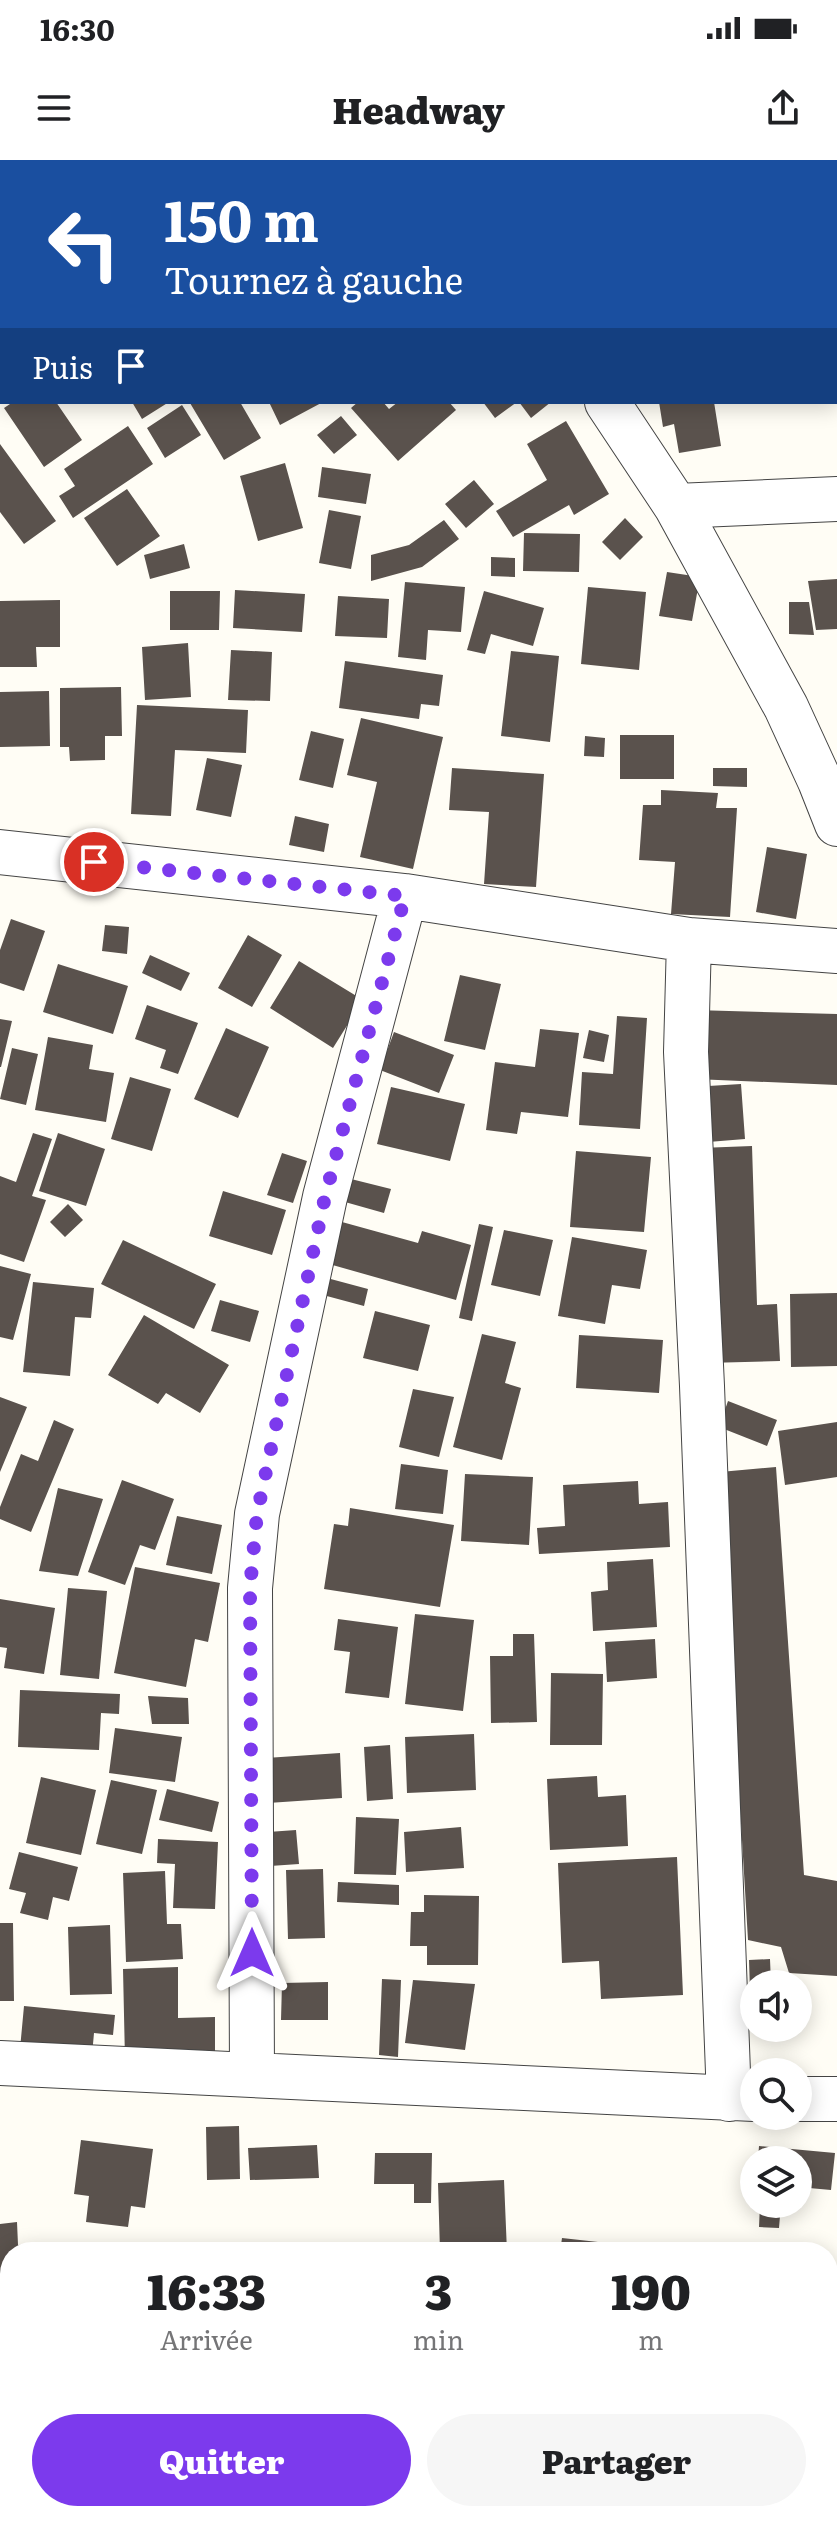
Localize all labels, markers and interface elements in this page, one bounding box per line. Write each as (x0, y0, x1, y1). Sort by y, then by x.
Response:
text: 16:30 (40, 6, 115, 50)
text: Headway (332, 82, 505, 135)
icon: menu (32, 86, 76, 130)
icon: share (761, 86, 805, 130)
text: 150 m (164, 176, 319, 259)
icon: left (32, 192, 136, 296)
text: Tournez à gauche (164, 252, 463, 305)
text: Puis (32, 344, 93, 388)
icon: arrive (109, 344, 153, 388)
pin (60, 828, 128, 896)
icon: arrive (72, 840, 116, 884)
position arrow (210, 1911, 294, 1995)
map controls (740, 1970, 812, 2218)
button: sound (740, 1970, 812, 2042)
button: search (740, 2058, 812, 2130)
button: layers (740, 2146, 812, 2218)
text: 16:33 (147, 2254, 266, 2325)
text: 3 (425, 2254, 452, 2325)
text: 190 (611, 2254, 691, 2325)
text: Arrivée (160, 2319, 253, 2358)
text: min (413, 2319, 464, 2358)
text: m (638, 2319, 664, 2358)
button: Quitter (32, 2414, 411, 2506)
button: Partager (427, 2414, 806, 2506)

